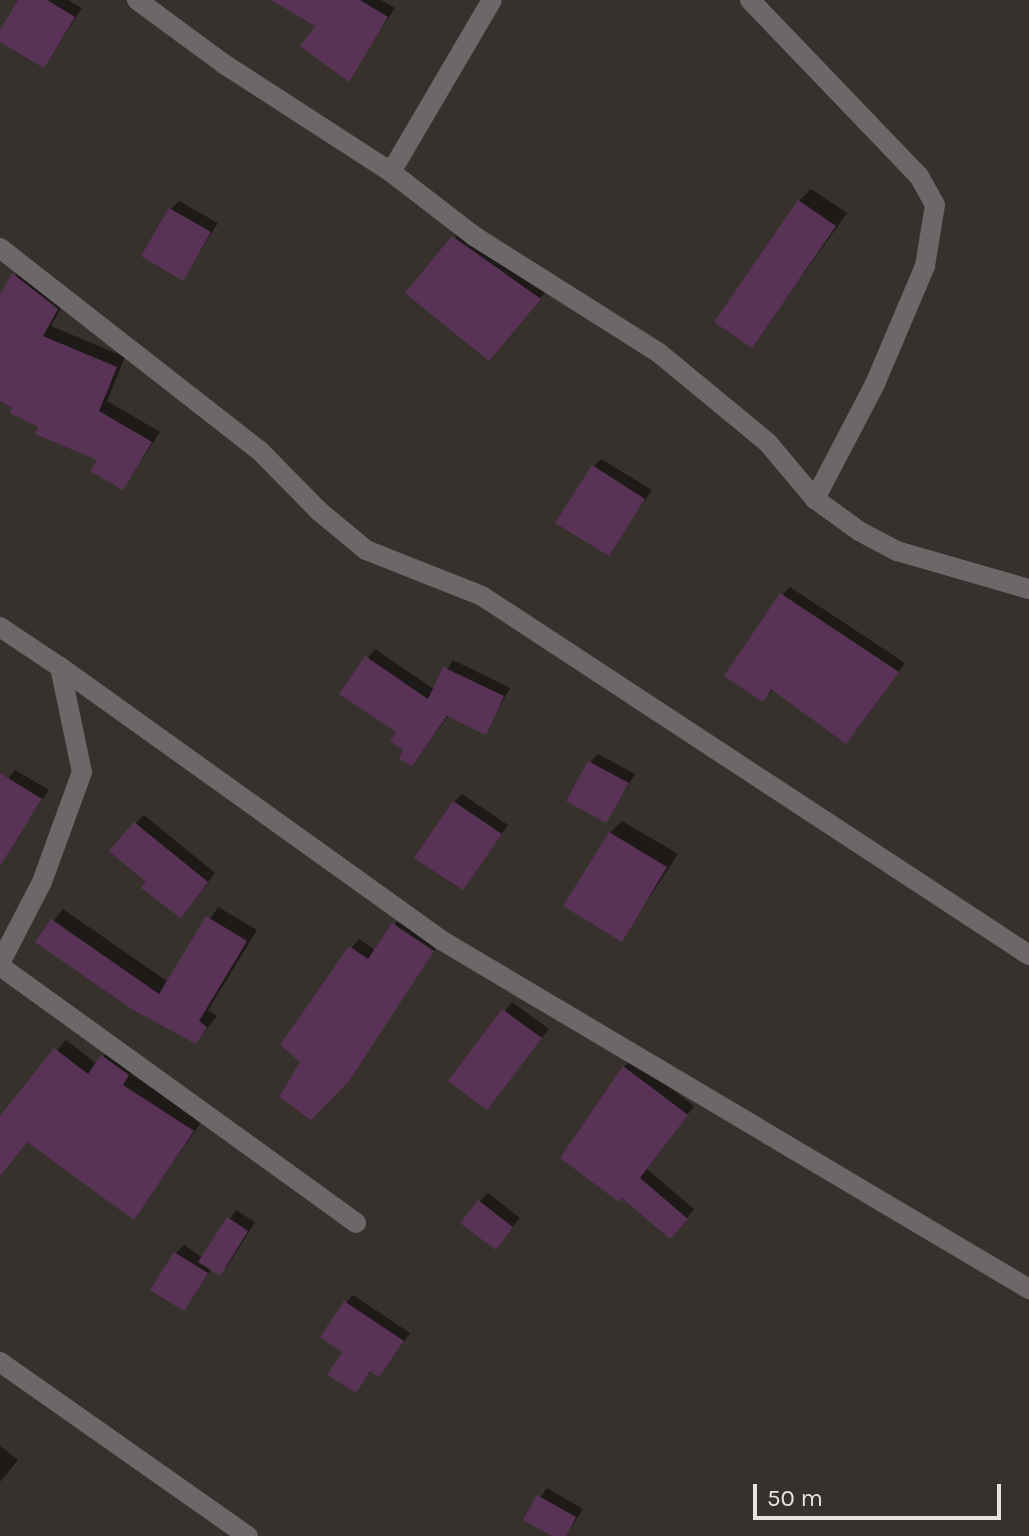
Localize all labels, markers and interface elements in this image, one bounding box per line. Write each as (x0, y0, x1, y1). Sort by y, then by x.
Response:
scale bar (757, 1468, 1005, 1518)
text: 50 m (767, 1484, 823, 1512)

